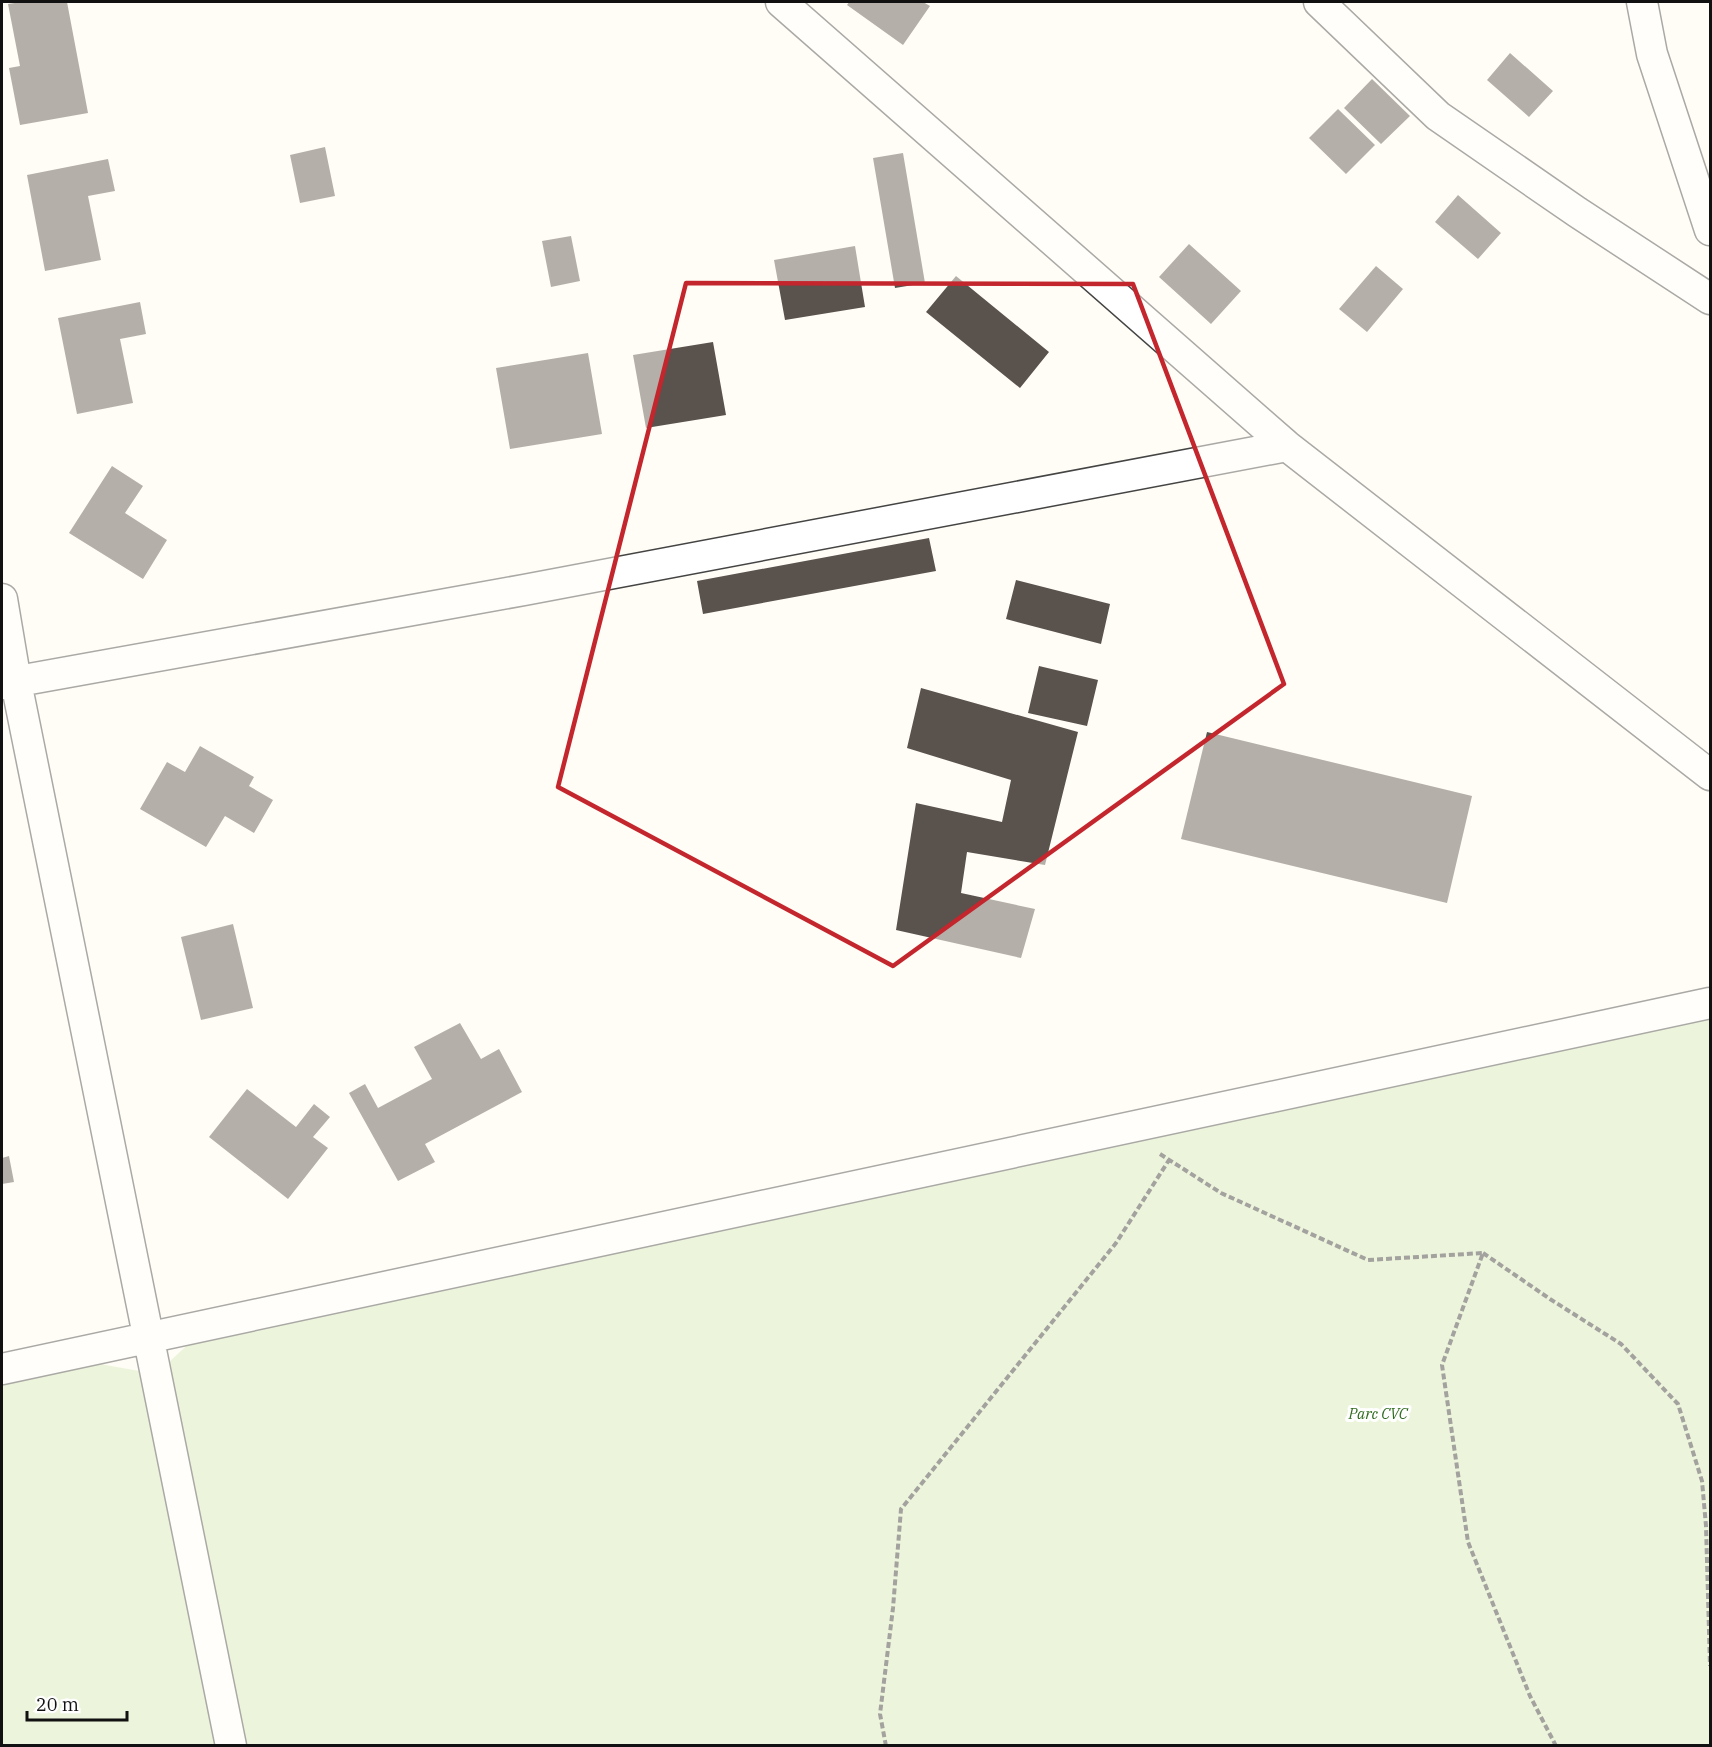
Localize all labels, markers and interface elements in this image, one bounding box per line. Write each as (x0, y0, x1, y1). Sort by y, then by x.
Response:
park label: Parc CVC (1347, 1404, 1409, 1423)
scale bar (27, 1684, 128, 1722)
text: 20 m (36, 1693, 79, 1716)

